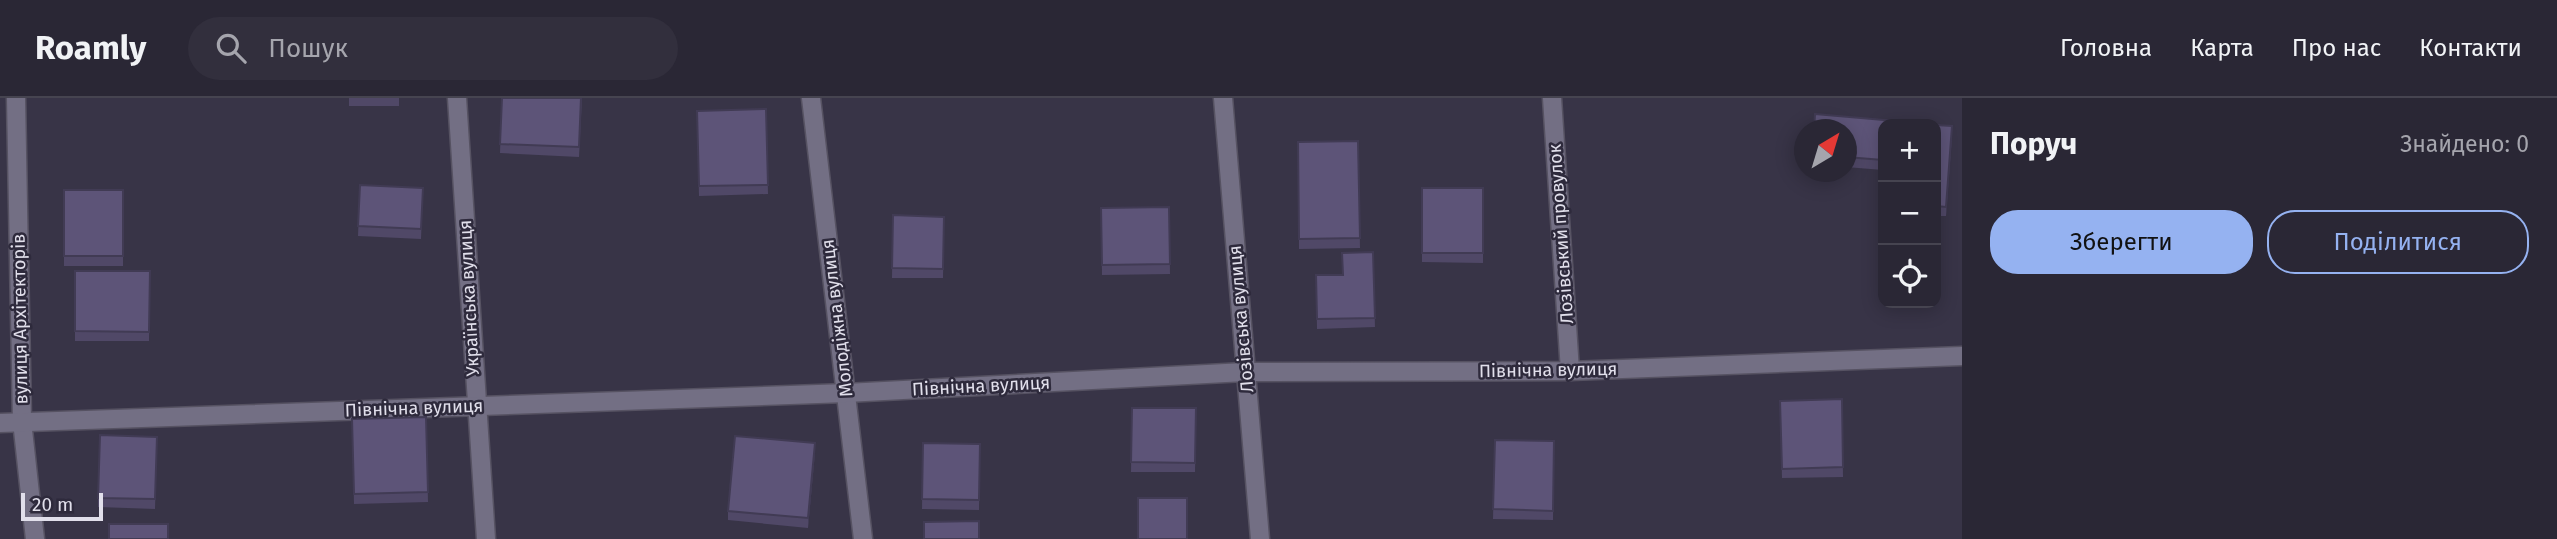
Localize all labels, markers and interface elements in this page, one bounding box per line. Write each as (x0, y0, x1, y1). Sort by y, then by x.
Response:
search box (188, 17, 678, 80)
text: Roamly (35, 28, 146, 68)
icon: search (212, 29, 250, 67)
text: Пошук (268, 33, 348, 64)
text: Головна (2060, 34, 2152, 62)
text: Карта (2190, 34, 2254, 62)
text: Про нас (2292, 34, 2381, 62)
text: Контакти (2419, 34, 2522, 62)
north arrow (1794, 119, 1857, 182)
map controls (1878, 119, 1941, 308)
button: + (1878, 119, 1941, 182)
text: Поруч (1990, 126, 2077, 162)
text: Знайдено: 0 (2400, 130, 2529, 158)
street label: Лозівський провулок (1544, 143, 1578, 325)
button: − (1878, 182, 1941, 245)
button: Зберегти (1990, 210, 2253, 274)
button: Поділитися (2267, 210, 2529, 274)
street label: Українська вулиця (454, 219, 484, 377)
street label: вулиця Архітекторів (8, 234, 32, 404)
street label: Молодіжна вулиця (816, 238, 858, 398)
street label: Лозівська вулиця (1224, 244, 1258, 394)
button: locate (1878, 245, 1941, 308)
street label: Північна вулиця (1479, 358, 1617, 382)
street label: Північна вулиця (911, 371, 1051, 401)
street label: Північна вулиця (344, 395, 484, 421)
scale bar (21, 490, 103, 522)
text: 20 m (32, 493, 73, 516)

